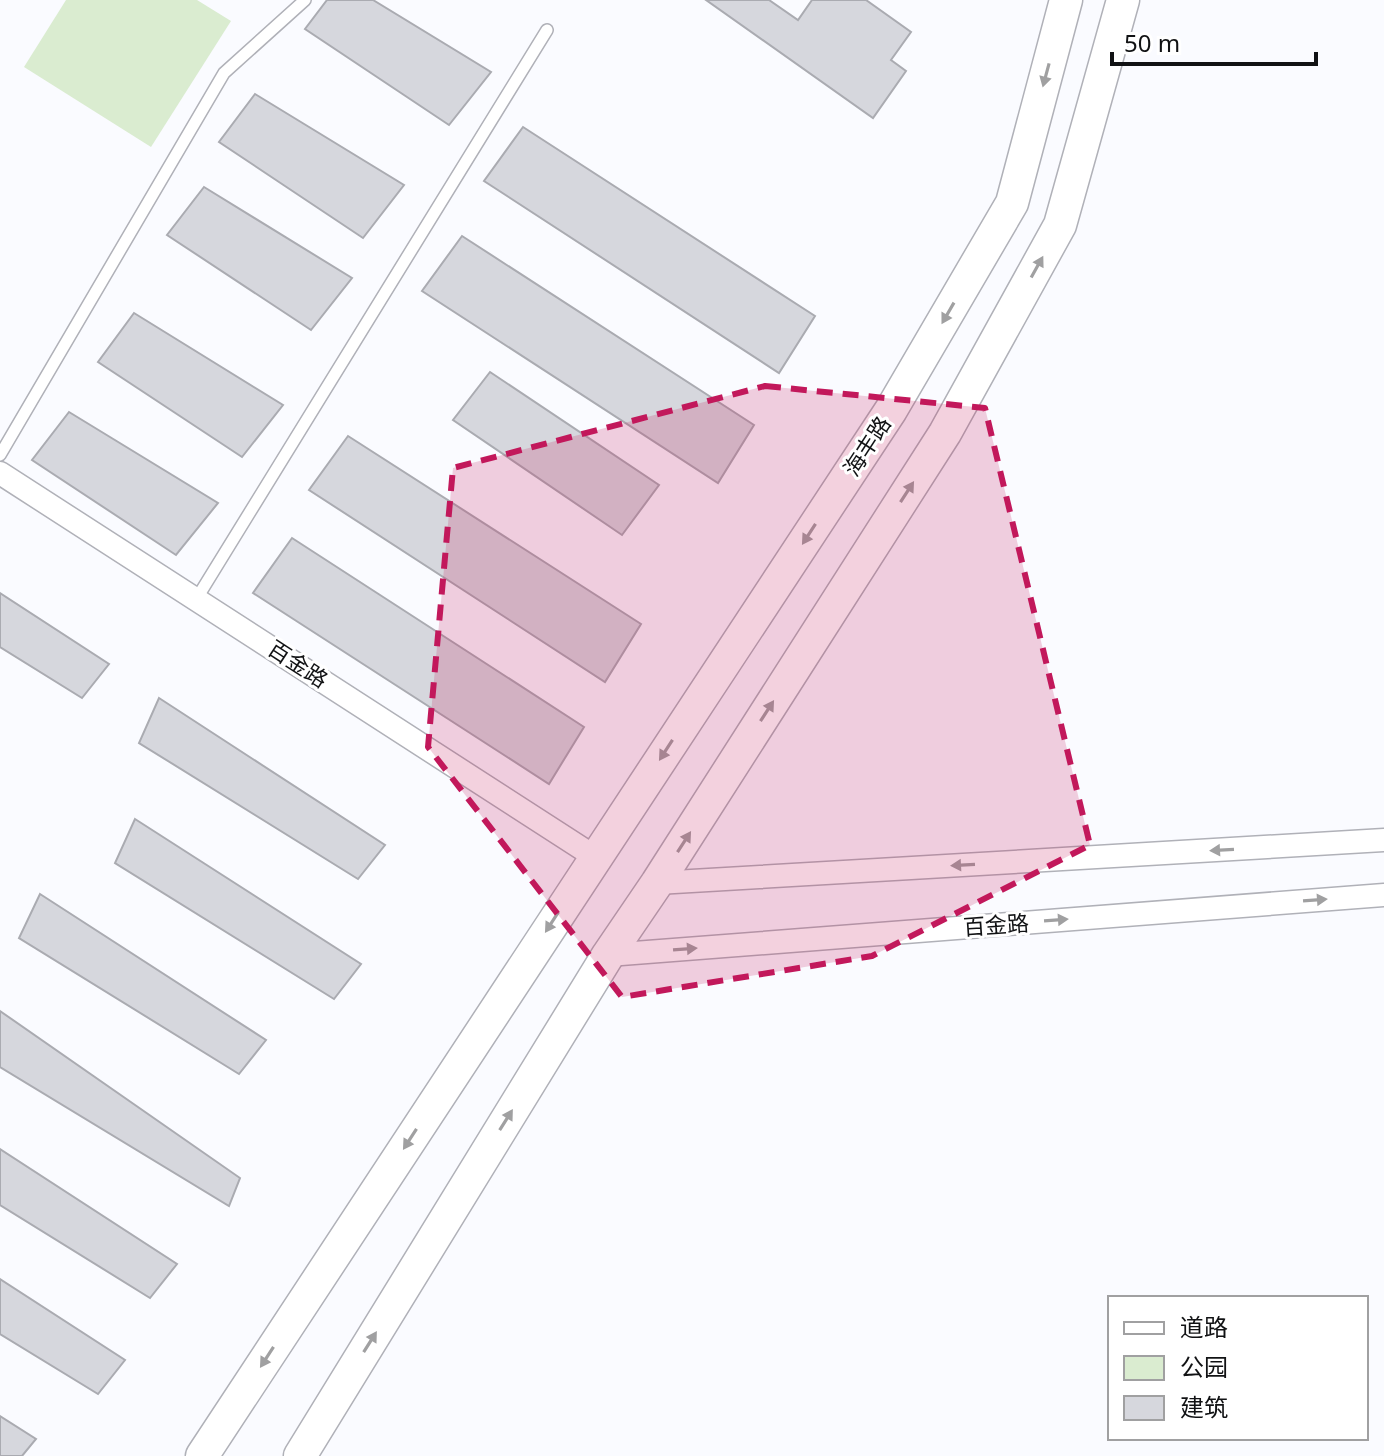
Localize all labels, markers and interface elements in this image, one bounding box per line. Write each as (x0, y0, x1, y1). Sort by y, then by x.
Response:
scale bar (1112, 16, 1316, 66)
text: 50 m (1124, 26, 1180, 59)
one-way arrow (1039, 63, 1051, 88)
one-way arrow (1030, 256, 1044, 278)
one-way arrow (941, 302, 955, 325)
street label: 海丰路 (836, 410, 897, 481)
one-way arrow (900, 482, 915, 503)
one-way arrow (802, 523, 817, 544)
street label: 百金路 (263, 633, 334, 694)
one-way arrow (760, 701, 775, 722)
one-way arrow (659, 740, 674, 761)
one-way arrow (676, 831, 690, 853)
one-way arrow (1209, 844, 1234, 857)
one-way arrow (950, 859, 975, 872)
one-way arrow (1303, 893, 1328, 906)
street label: 百金路 (962, 907, 1030, 941)
one-way arrow (546, 911, 560, 933)
one-way arrow (1044, 913, 1069, 926)
one-way arrow (673, 942, 698, 955)
one-way arrow (499, 1109, 513, 1131)
one-way arrow (402, 1129, 417, 1150)
legend (1108, 1296, 1368, 1440)
text: 道路 (1180, 1310, 1228, 1343)
one-way arrow (363, 1331, 377, 1353)
one-way arrow (260, 1346, 275, 1367)
text: 公园 (1180, 1350, 1228, 1383)
text: 建筑 (1180, 1390, 1228, 1423)

